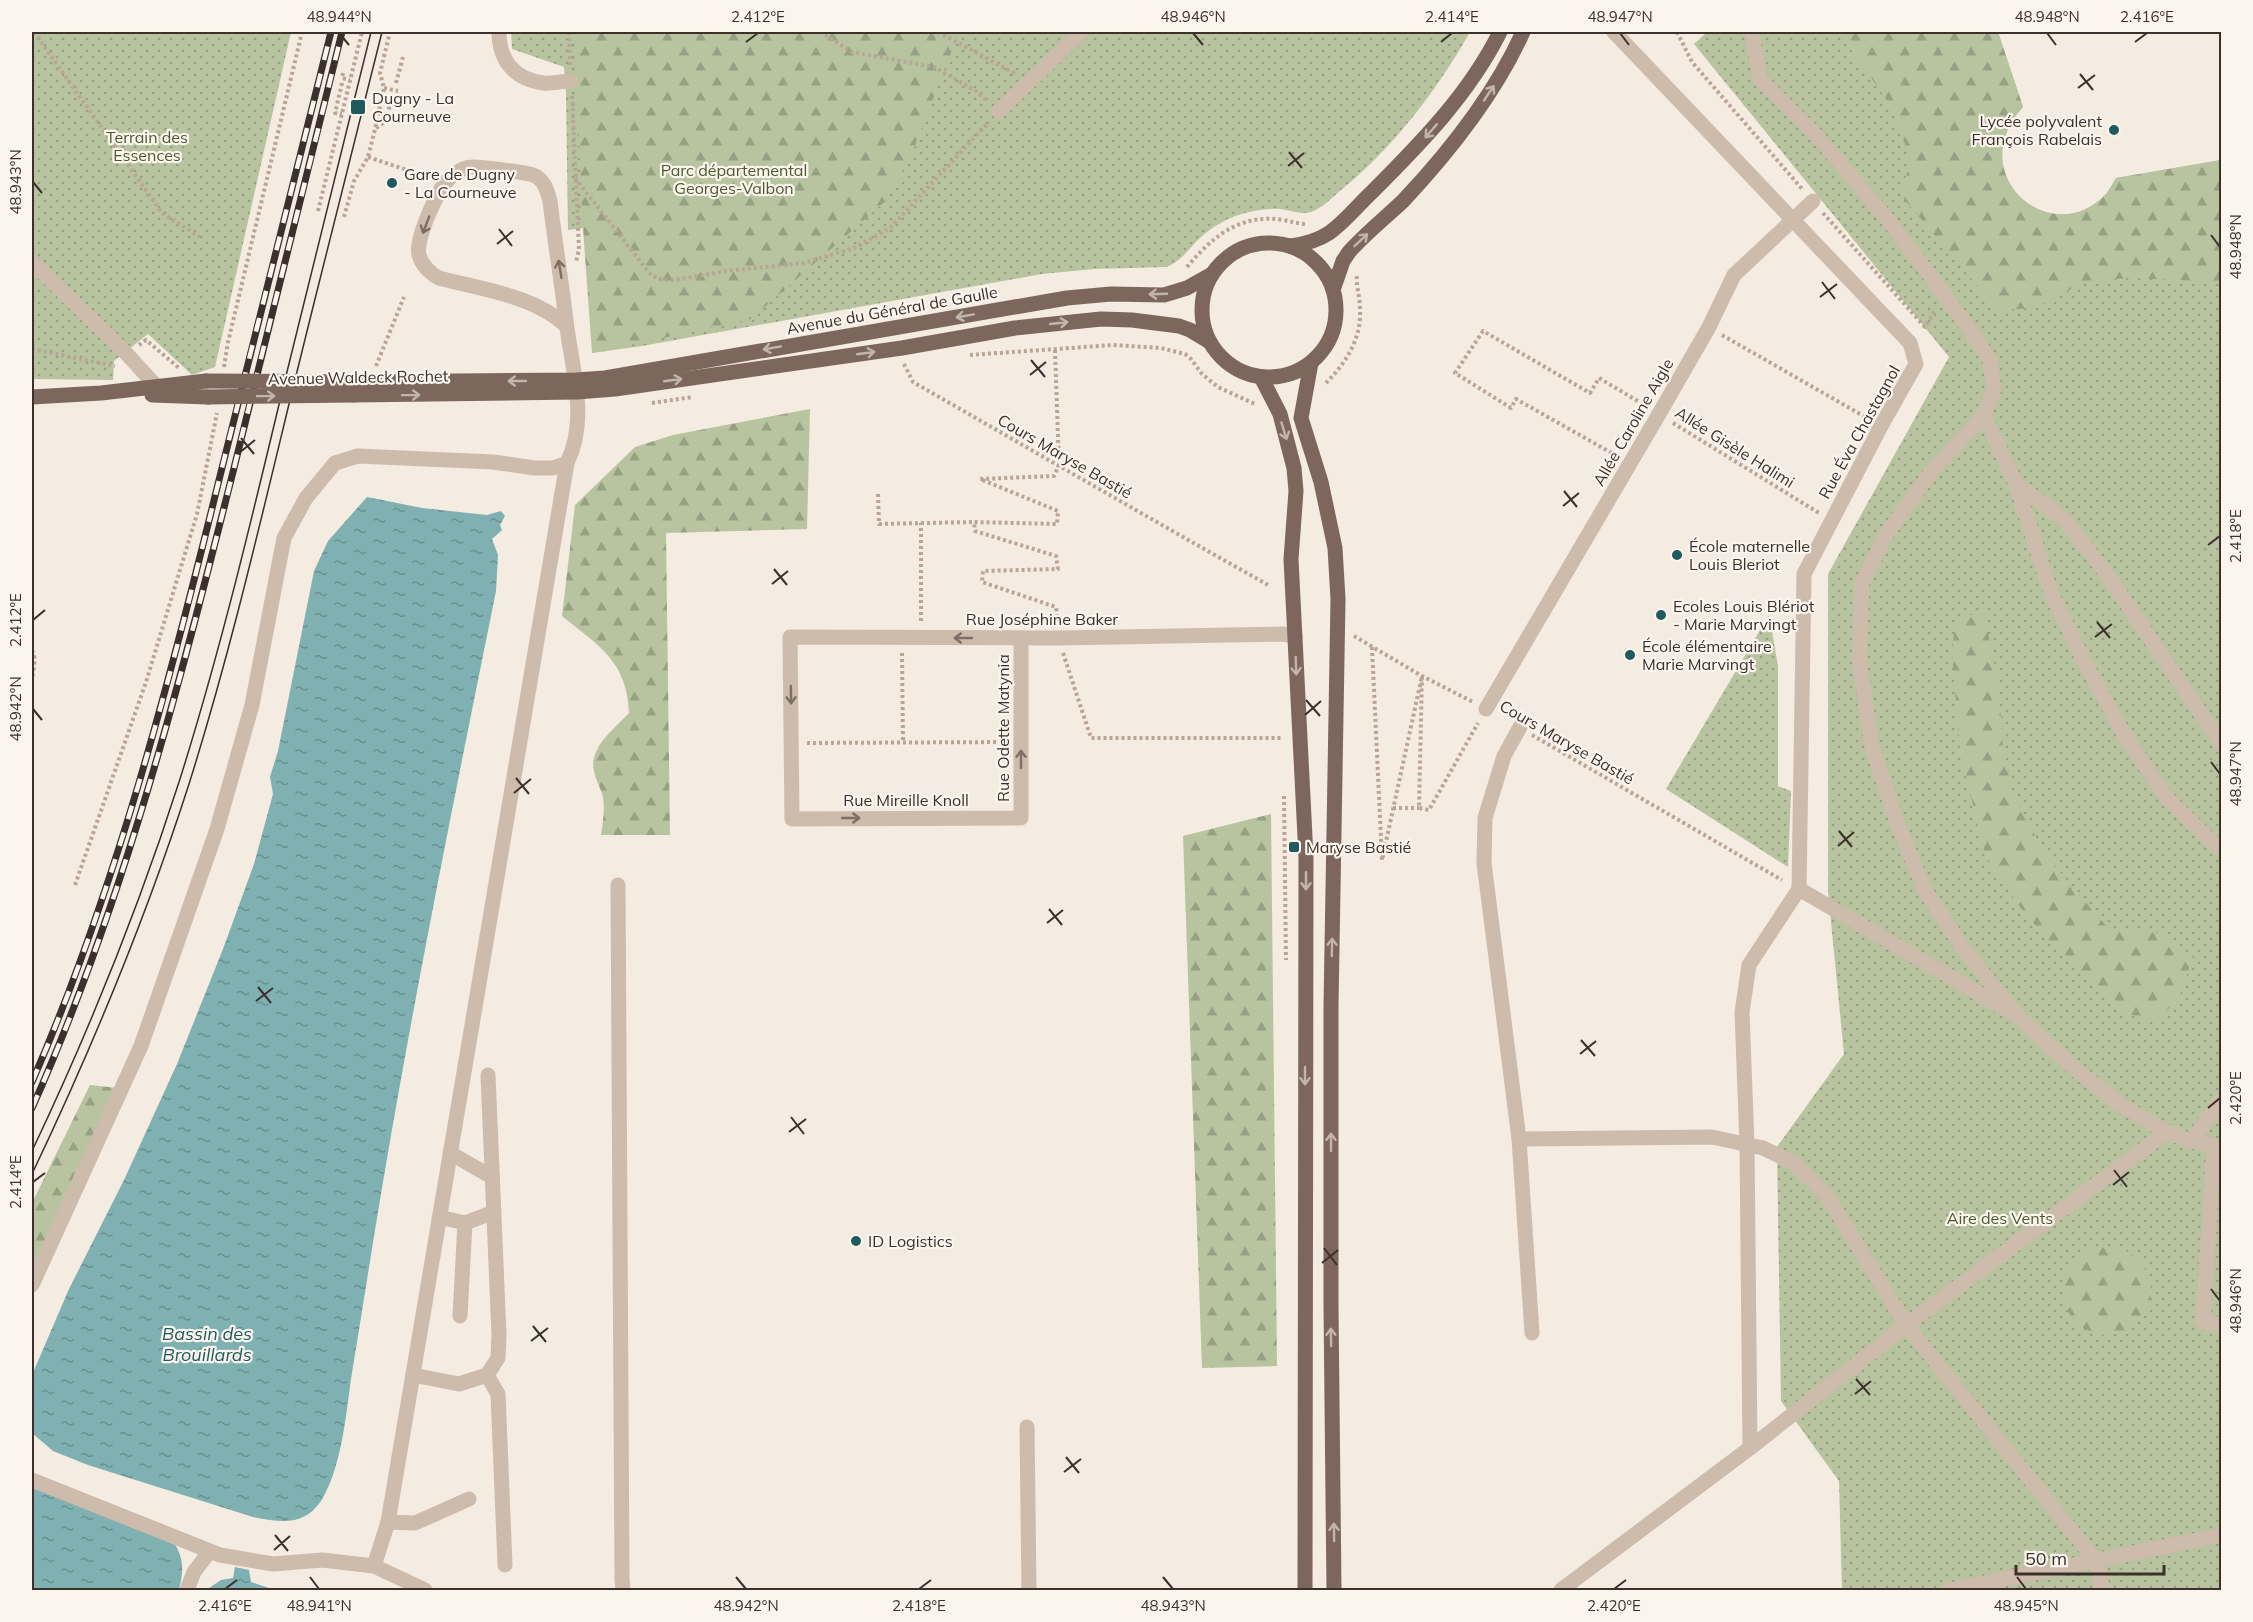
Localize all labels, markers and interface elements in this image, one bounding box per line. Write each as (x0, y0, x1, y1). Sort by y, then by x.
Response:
text: 48.944°N (306, 7, 372, 26)
text: 2.412°E (731, 7, 785, 26)
text: 48.946°N (1160, 7, 1226, 26)
text: 2.414°E (1425, 7, 1479, 26)
text: 48.947°N (1587, 7, 1653, 26)
text: 48.948°N (2014, 7, 2080, 26)
text: 2.416°E (2120, 7, 2174, 26)
one-way arrow (1483, 85, 1495, 102)
place label: Dugny - La Courneuve (372, 88, 454, 126)
marker: Dugny - La Courneuve (349, 98, 367, 116)
place label: Lycée polyvalent François Rabelais (1972, 111, 2102, 149)
one-way arrow (1424, 123, 1438, 138)
marker: Lycée polyvalent François Rabelais (2107, 123, 2121, 137)
park label: Terrain des Essences (106, 127, 188, 165)
text: 48.943°N (6, 149, 25, 215)
park label: Parc départemental Georges-Valbon (661, 160, 807, 198)
place label: Gare de Dugny - La Courneuve (404, 164, 516, 202)
marker: Gare de Dugny - La Courneuve (385, 176, 399, 190)
text: 48.948°N (2226, 214, 2245, 280)
one-way arrow (419, 215, 430, 233)
one-way arrow (1354, 233, 1369, 247)
one-way arrow (554, 260, 565, 279)
street label: Avenue du Général de Gaulle (785, 282, 999, 338)
one-way arrow (1148, 289, 1168, 300)
one-way arrow (955, 310, 975, 321)
one-way arrow (1048, 318, 1068, 329)
one-way arrow (763, 343, 783, 354)
one-way arrow (856, 347, 875, 358)
street label: Allée Caroline Aigle (1588, 355, 1678, 489)
street label: Rue Éva Chastagnol (1814, 362, 1904, 502)
street label: Avenue Waldeck Rochet (268, 365, 449, 389)
one-way arrow (508, 375, 528, 387)
one-way arrow (663, 375, 682, 386)
one-way arrow (401, 389, 421, 401)
one-way arrow (256, 391, 276, 402)
street label: Allée Gisèle Halimi (1672, 402, 1798, 492)
street label: Cours Maryse Bastié (994, 409, 1136, 503)
one-way arrow (1279, 421, 1290, 440)
text: 2.418°E (2226, 509, 2245, 563)
place label: École maternelle Louis Bleriot (1689, 536, 1810, 574)
marker: École maternelle Louis Bleriot (1670, 548, 1684, 562)
text: 2.412°E (6, 593, 25, 647)
place label: Ecoles Louis Blériot - Marie Marvingt (1673, 596, 1815, 634)
marker: Ecoles Louis Blériot - Marie Marvingt (1654, 608, 1668, 622)
street label: Rue Joséphine Baker (966, 609, 1118, 629)
one-way arrow (953, 632, 973, 644)
place label: École élémentaire Marie Marvingt (1642, 636, 1772, 674)
marker: École élémentaire Marie Marvingt (1623, 648, 1637, 662)
street label: Rue Odette Matynia (993, 654, 1013, 802)
one-way arrow (1290, 655, 1302, 675)
text: 48.942°N (6, 676, 25, 742)
one-way arrow (785, 685, 796, 705)
street label: Cours Maryse Bastié (1496, 695, 1638, 789)
text: 48.947°N (2226, 741, 2245, 807)
one-way arrow (1015, 750, 1027, 770)
street label: Rue Mireille Knoll (843, 790, 969, 810)
one-way arrow (840, 812, 860, 824)
place label: Maryse Bastié (1306, 837, 1411, 857)
marker: Maryse Bastié (1287, 840, 1301, 854)
one-way arrow (1300, 871, 1312, 891)
one-way arrow (1326, 938, 1337, 958)
one-way arrow (1299, 1066, 1311, 1086)
text: 2.420°E (2226, 1071, 2245, 1125)
one-way arrow (1325, 1133, 1337, 1153)
text: 2.414°E (6, 1155, 25, 1209)
park label: Aire des Vents (1947, 1208, 2053, 1228)
place label: ID Logistics (868, 1231, 953, 1251)
marker: ID Logistics (849, 1234, 863, 1248)
text: 48.946°N (2226, 1268, 2245, 1334)
water label: Bassin des Brouillards (162, 1322, 252, 1366)
one-way arrow (1325, 1328, 1337, 1348)
one-way arrow (1328, 1523, 1340, 1543)
scale bar (2016, 1538, 2164, 1576)
text: 50 m (2025, 1547, 2067, 1570)
text: 2.416°E (198, 1596, 252, 1615)
text: 48.941°N (286, 1596, 352, 1615)
text: 48.942°N (713, 1596, 779, 1615)
text: 2.418°E (892, 1596, 946, 1615)
text: 48.943°N (1140, 1596, 1206, 1615)
text: 2.420°E (1587, 1596, 1641, 1615)
text: 48.945°N (1993, 1596, 2059, 1615)

